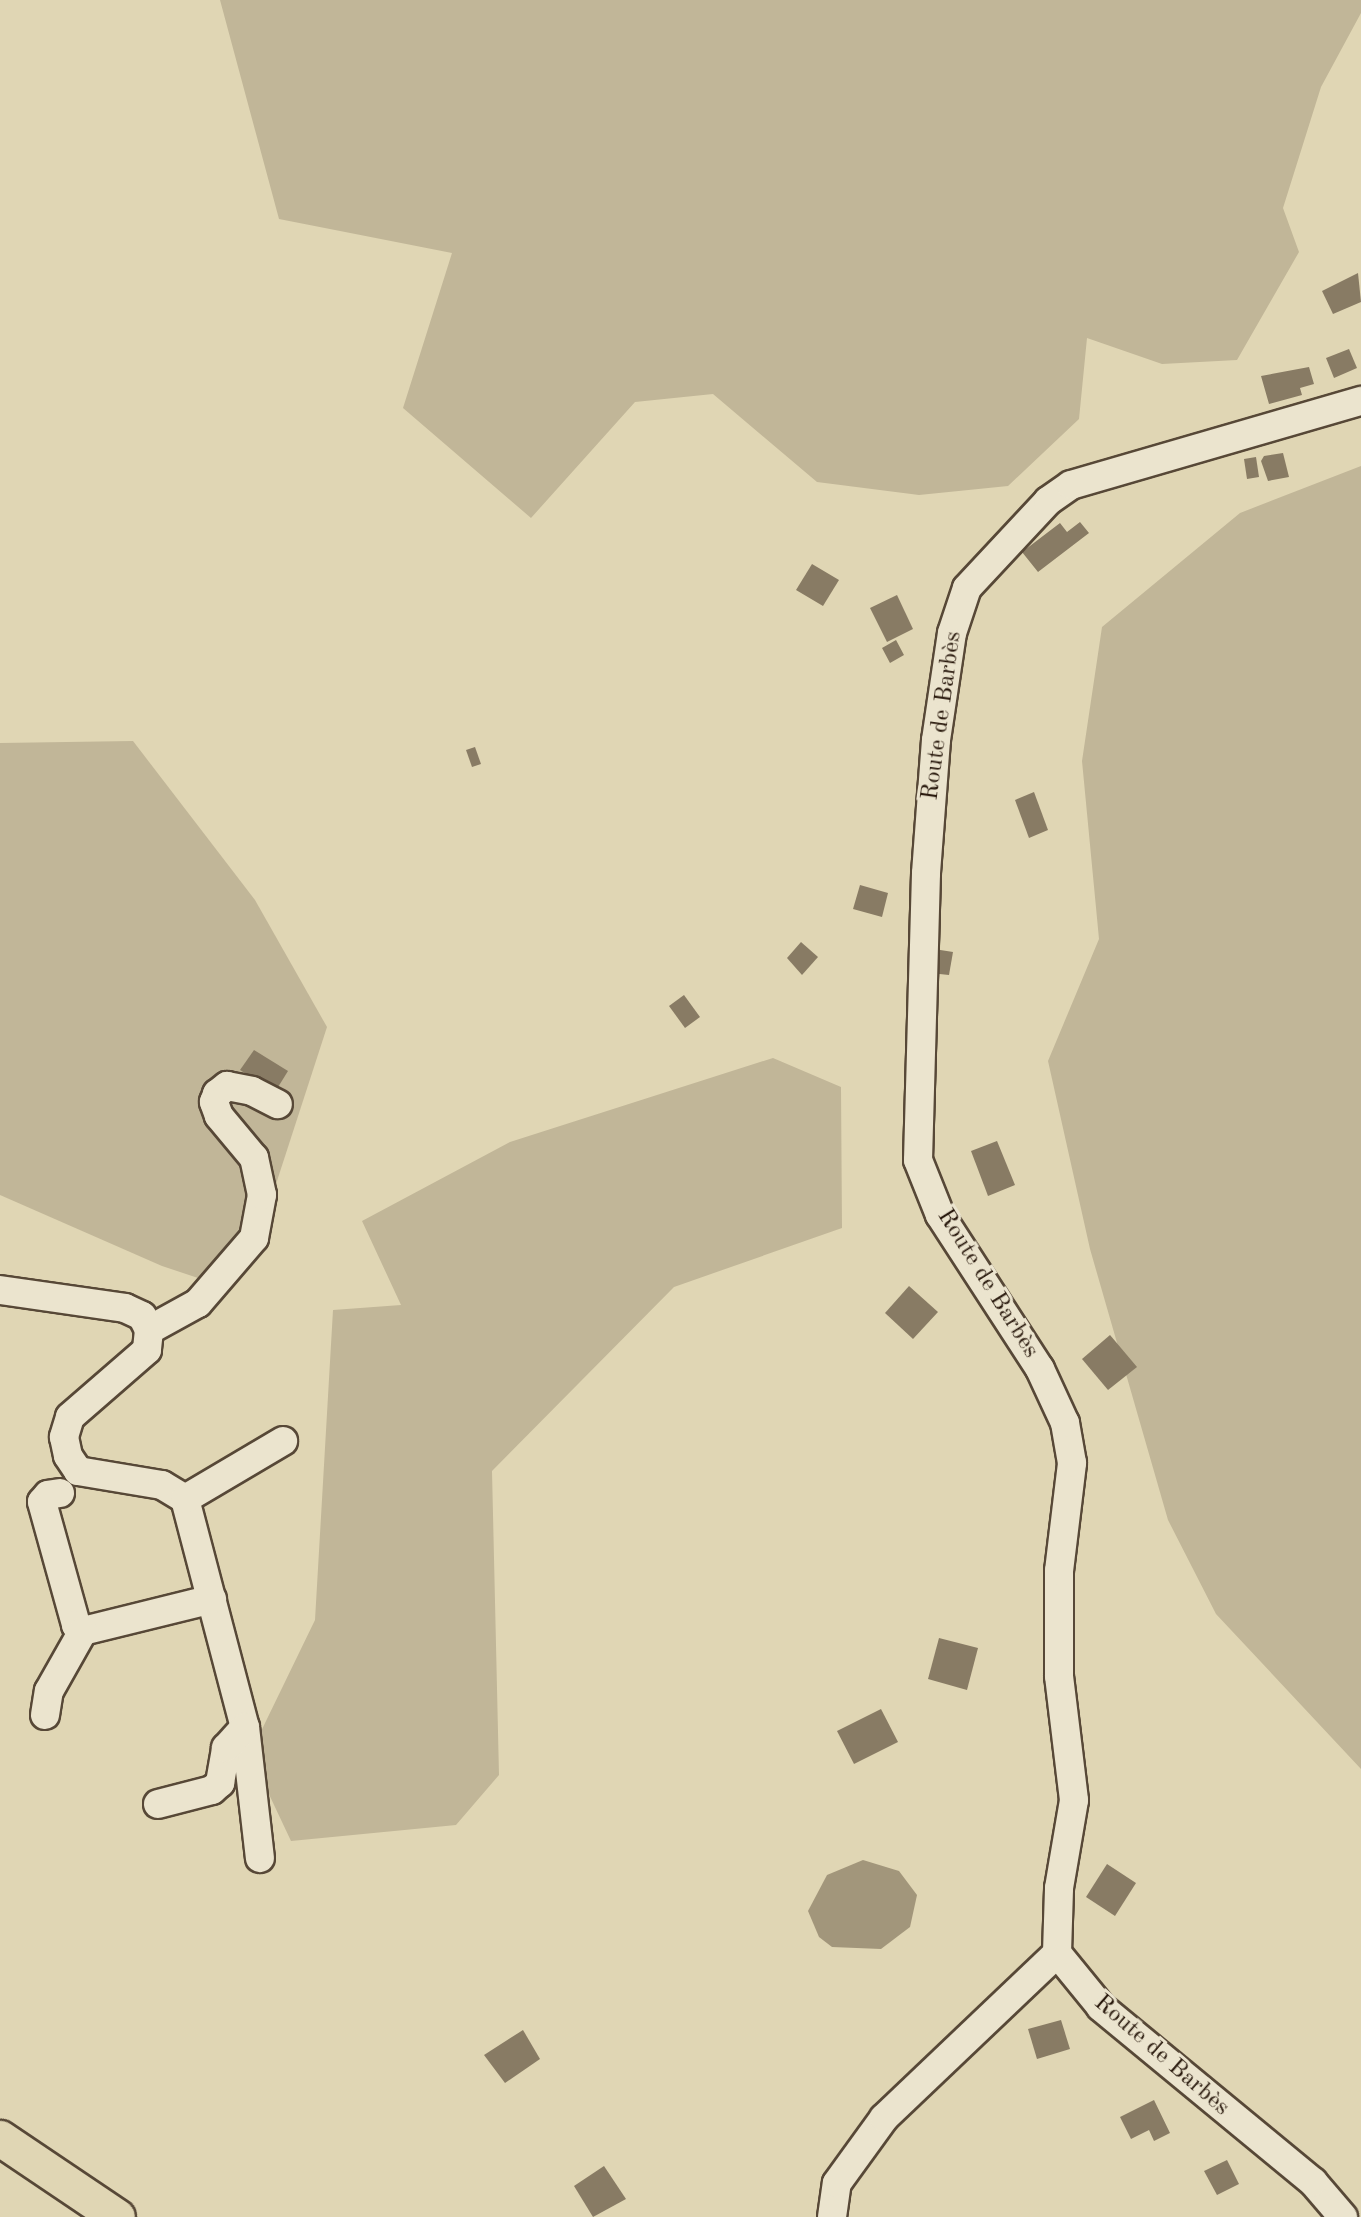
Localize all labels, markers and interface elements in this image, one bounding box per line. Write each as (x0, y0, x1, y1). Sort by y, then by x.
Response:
street label: Route de Barbès (917, 630, 969, 802)
street label: Route de Barbès (930, 1204, 1044, 1364)
street label: Route de Barbès (1087, 1989, 1235, 2123)

